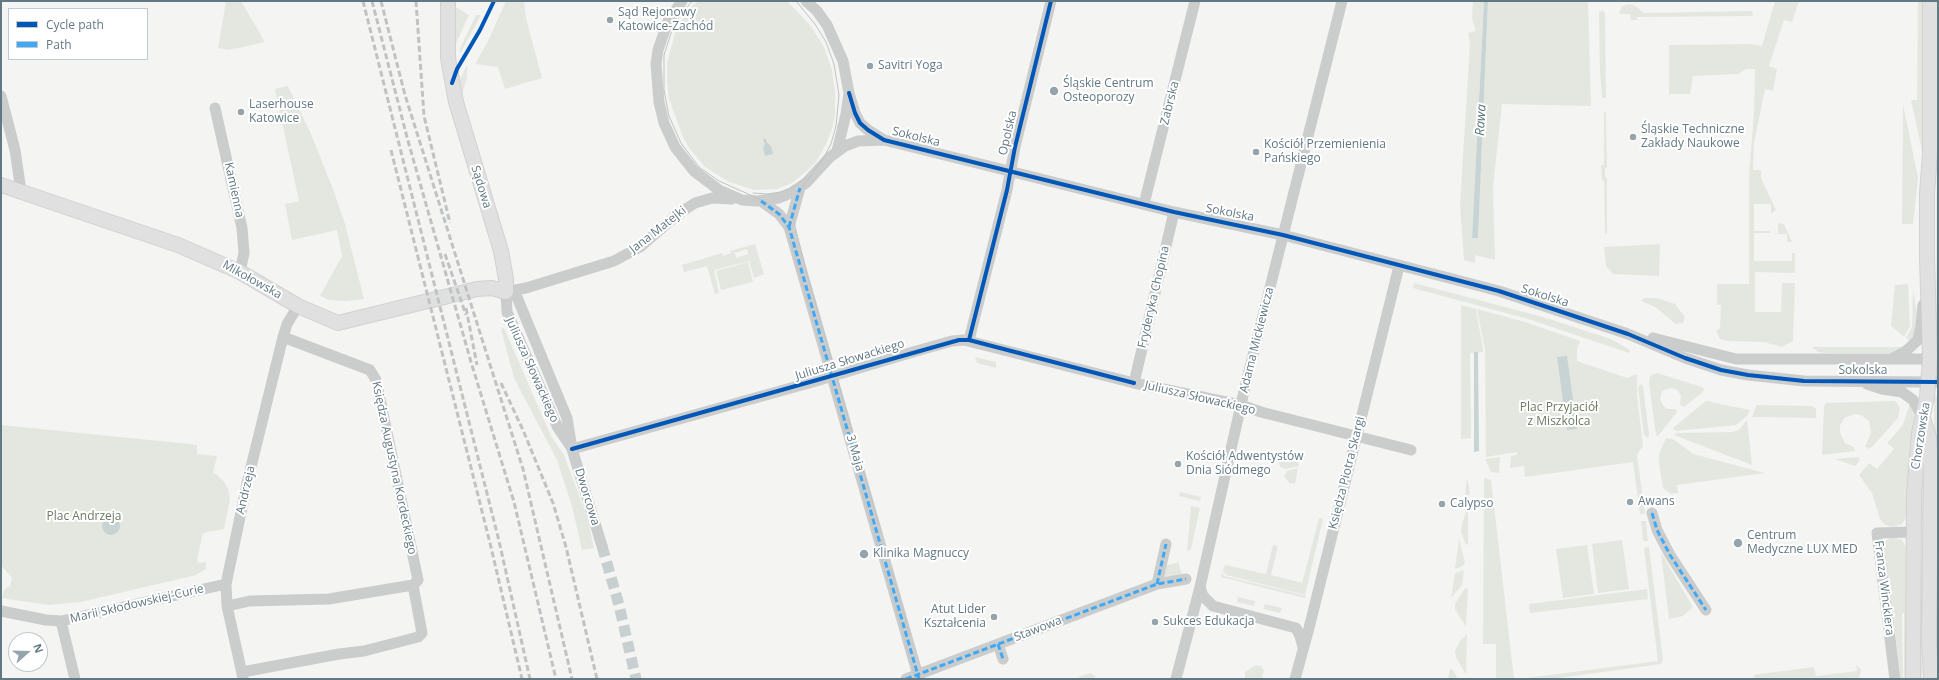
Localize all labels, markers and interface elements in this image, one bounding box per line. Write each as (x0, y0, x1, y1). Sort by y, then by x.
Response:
place label: Sąd Rejonowy Katowice-Zachód (618, 6, 713, 34)
legend (8, 8, 148, 60)
marker: Sąd Rejonowy Katowice-Zachód (605, 15, 615, 25)
text: Cycle path (46, 16, 104, 33)
text: Path (46, 36, 72, 53)
place label: Savitri Yoga (878, 59, 943, 73)
marker: Savitri Yoga (865, 61, 875, 71)
place label: Śląskie Centrum Osteoporozy (1063, 77, 1153, 105)
street label: Zabrska (1158, 80, 1182, 126)
marker: Śląskie Centrum Osteoporozy (1048, 85, 1060, 97)
place label: Laserhouse Katowice (249, 98, 314, 126)
water label: Rawa (1472, 104, 1490, 136)
marker: Laserhouse Katowice (236, 107, 246, 117)
street label: Opolska (996, 109, 1020, 157)
place label: Śląskie Techniczne Zakłady Naukowe (1641, 123, 1744, 151)
street label: Sokolska (890, 124, 942, 150)
marker: Śląskie Techniczne Zakłady Naukowe (1628, 132, 1638, 142)
place label: Kościół Przemienienia Pańskiego (1264, 138, 1386, 166)
marker: Kościół Przemienienia Pańskiego (1251, 147, 1261, 157)
street label: Kamienna (221, 161, 247, 219)
street label: Sądowa (468, 164, 494, 210)
street label: Sokolska (1205, 201, 1255, 225)
street label: Jana Matejki (627, 203, 689, 257)
street label: Fryderyka Chopina (1135, 244, 1173, 350)
street label: Mikołowska (220, 258, 284, 302)
street label: Sokolska (1519, 282, 1571, 310)
street label: Adama Mickiewicza (1237, 286, 1277, 394)
street label: Juliusza Słowackiego (502, 315, 562, 425)
street label: Juliusza Słowackiego (794, 337, 906, 383)
street label: Sokolska (1838, 364, 1888, 378)
street label: Juliusza Słowackiego (1143, 378, 1257, 418)
street label: Księdza Augustyna Kordeckiego (369, 380, 419, 556)
park label: Plac Przyjaciół z Miszkolca (1520, 401, 1598, 429)
street label: Chorzowska (1909, 401, 1933, 471)
street label: Księdza Piotra Skargi (1326, 415, 1368, 531)
street label: 3 Maja (843, 433, 867, 473)
place label: Kościół Adwentystów Dnia Siódmego (1186, 450, 1304, 478)
marker: Kościół Adwentystów Dnia Siódmego (1173, 459, 1183, 469)
street label: Andrzeja (233, 464, 259, 516)
street label: Dworcowa (571, 467, 603, 527)
place label: Awans (1638, 495, 1675, 509)
place label: Calypso (1450, 497, 1494, 511)
marker: Awans (1625, 497, 1635, 507)
marker: Calypso (1437, 499, 1447, 509)
park label: Plac Andrzeja (46, 510, 122, 524)
place label: Centrum Medyczne LUX MED (1747, 529, 1858, 557)
marker: Centrum Medyczne LUX MED (1732, 537, 1744, 549)
street label: Franza Wincklera (1871, 540, 1897, 636)
place label: Klinika Magnuccy (873, 547, 969, 561)
marker: Klinika Magnuccy (858, 548, 870, 560)
street label: Marii Skłodowskiej-Curie (69, 582, 205, 626)
place label: Atut Lider Kształcenia (924, 603, 986, 631)
marker: Atut Lider Kształcenia (989, 612, 999, 622)
street label: Stawowa (1012, 613, 1064, 645)
place label: Sukces Edukacja (1163, 615, 1254, 629)
marker: Sukces Edukacja (1150, 617, 1160, 627)
north arrow (8, 632, 48, 672)
text: N (30, 641, 47, 655)

